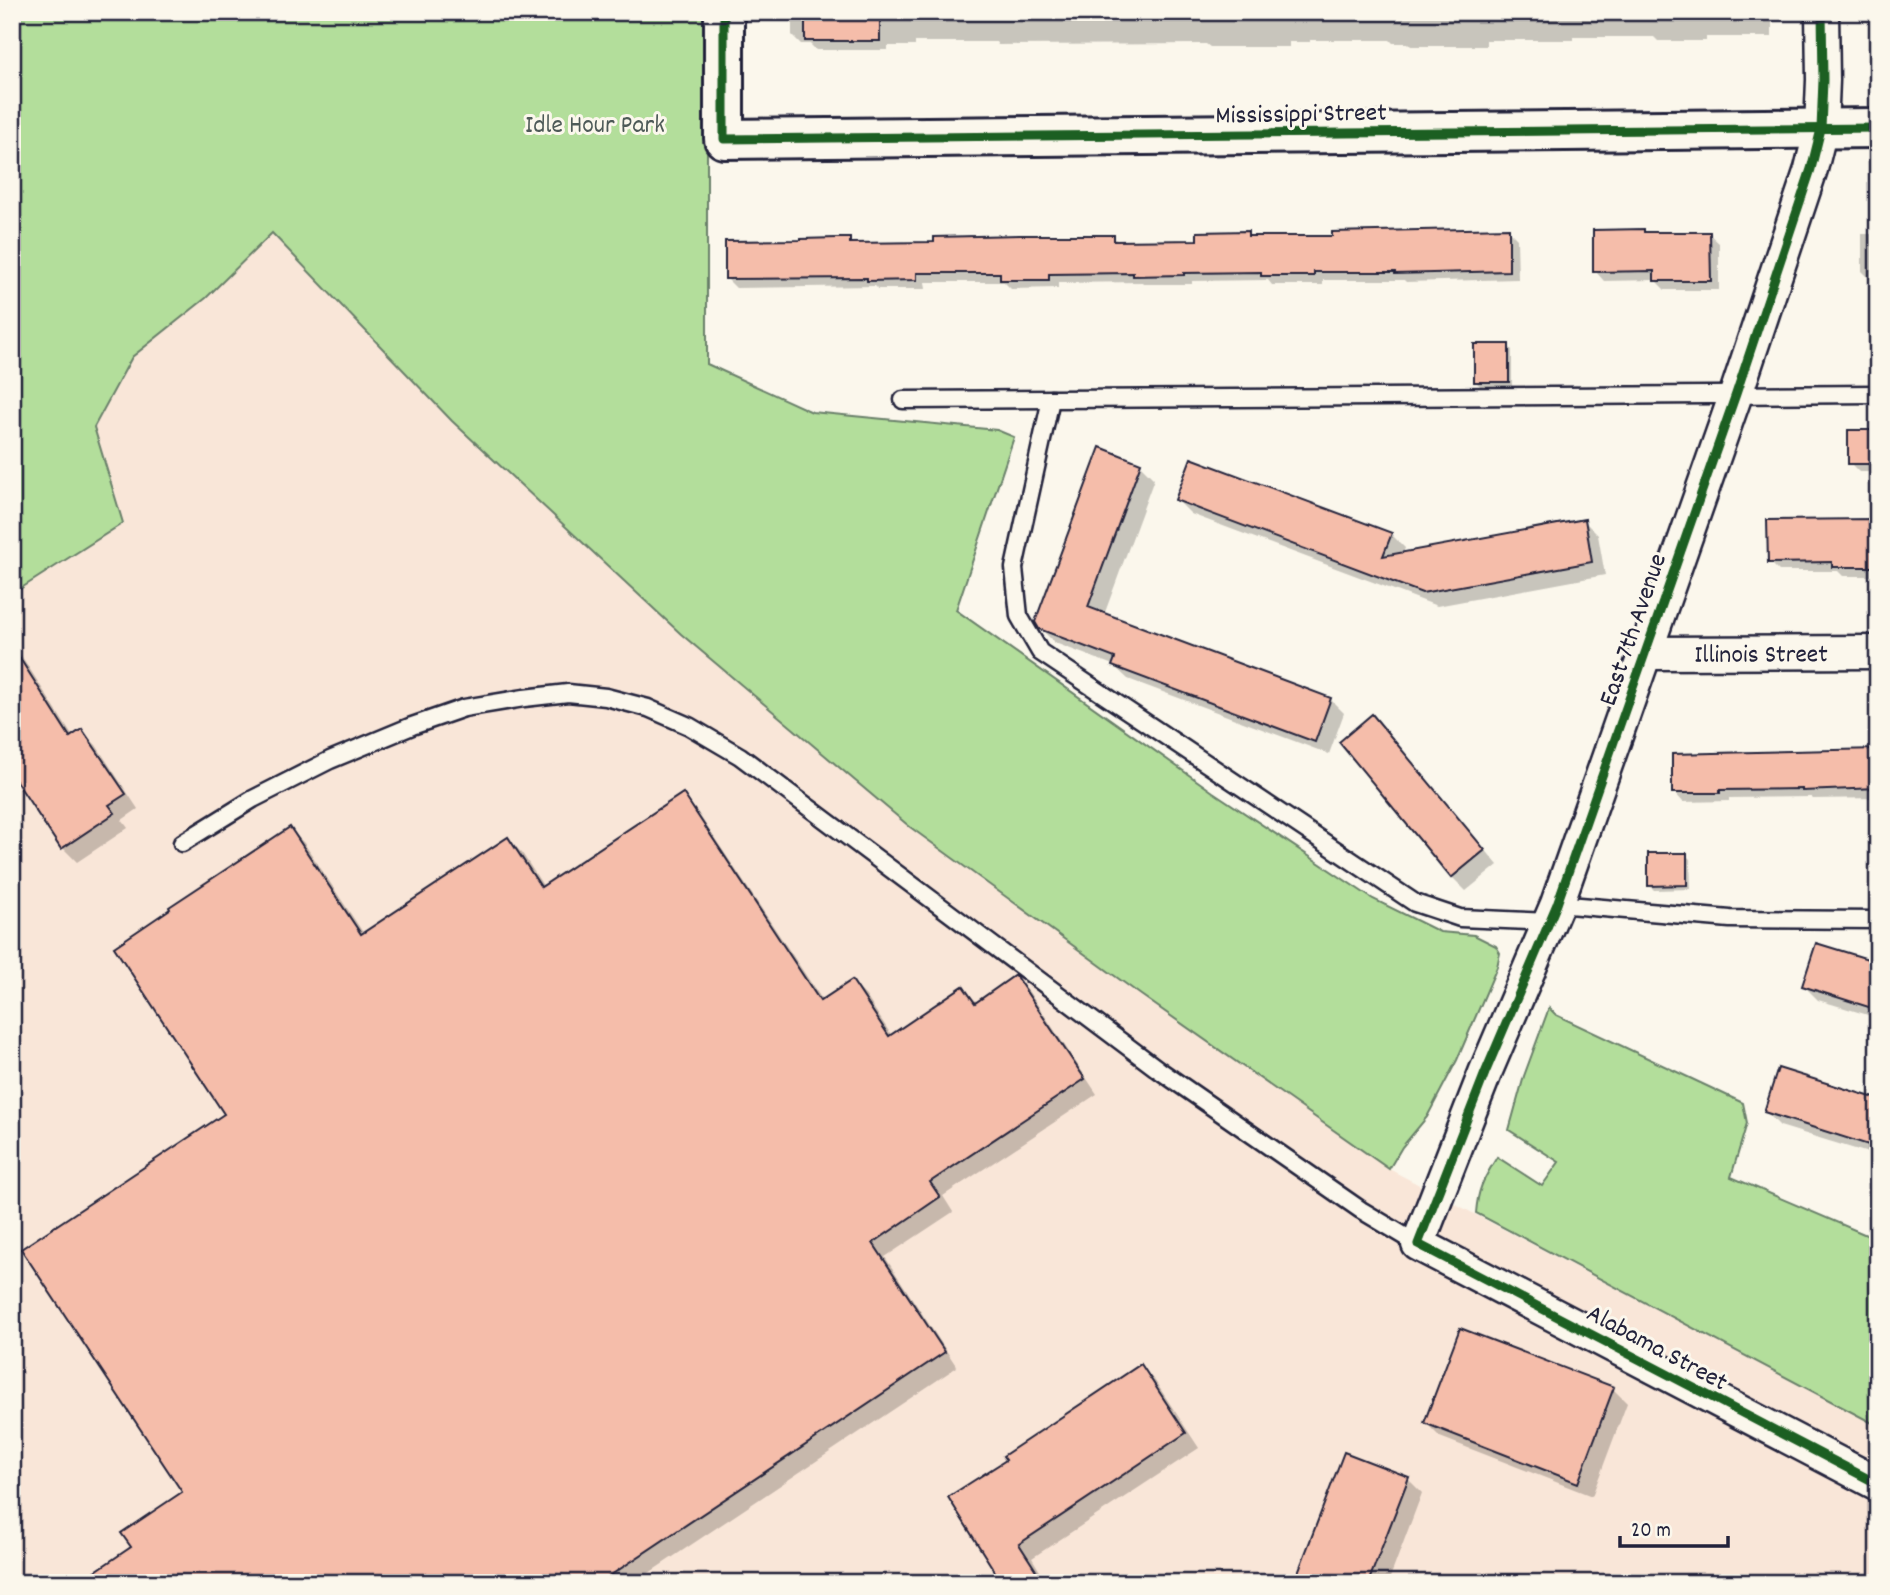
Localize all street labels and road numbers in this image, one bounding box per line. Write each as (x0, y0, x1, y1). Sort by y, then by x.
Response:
street label: Mississippi Street (1215, 96, 1387, 135)
street label: East 7th Avenue (1591, 549, 1678, 711)
street label: Illinois Street (1694, 637, 1828, 675)
street label: Alabama Street (1579, 1296, 1734, 1402)

